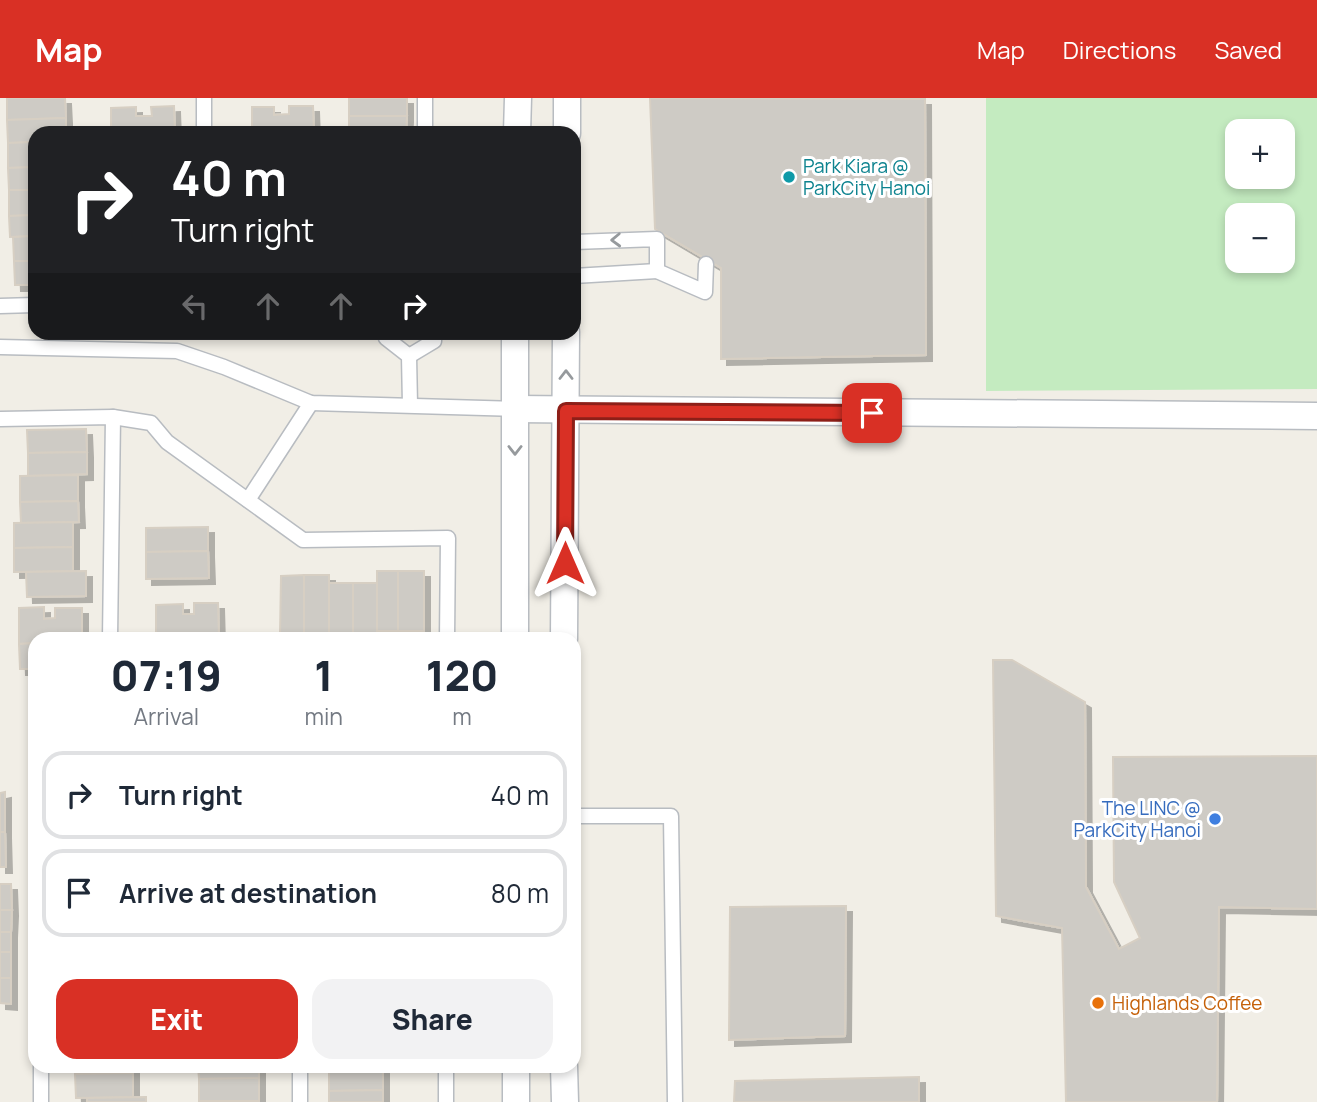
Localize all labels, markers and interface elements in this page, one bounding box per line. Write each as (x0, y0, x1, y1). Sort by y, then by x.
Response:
text: Map (35, 27, 103, 72)
text: Map (977, 33, 1025, 66)
text: Directions (1063, 33, 1176, 66)
text: Saved (1214, 33, 1282, 66)
map controls (1225, 119, 1295, 273)
button: + (1225, 119, 1295, 189)
text: 40 m (171, 144, 287, 211)
place label: Park Kiara @ ParkCity Hanoi (803, 153, 931, 201)
icon: right (56, 154, 147, 245)
marker: Park Kiara @ ParkCity Hanoi (781, 169, 797, 185)
button: − (1225, 203, 1295, 273)
text: Turn right (171, 208, 314, 252)
one-way arrow (610, 233, 621, 248)
icon: left (176, 287, 214, 325)
icon: ahead (249, 287, 287, 325)
icon: ahead (322, 287, 360, 325)
icon: right (395, 287, 433, 325)
one-way arrow (558, 369, 574, 379)
pin (842, 383, 902, 443)
icon: arrive (853, 394, 891, 432)
one-way arrow (507, 445, 523, 455)
position arrow (528, 526, 602, 600)
text: 07:19 (111, 646, 222, 704)
text: 1 (314, 646, 333, 704)
text: 120 (426, 646, 498, 704)
text: Arrival (133, 700, 199, 732)
text: min (305, 700, 343, 732)
text: m (452, 700, 472, 732)
icon: right (60, 776, 98, 814)
text: Turn right (119, 777, 243, 813)
text: 40 m (491, 777, 549, 813)
place label: The LINC @ ParkCity Hanoi (1074, 795, 1201, 843)
marker: The LINC @ ParkCity Hanoi (1207, 811, 1223, 827)
icon: arrive (60, 874, 98, 912)
text: Arrive at destination (119, 875, 377, 911)
text: 80 m (491, 875, 549, 911)
button: Exit (56, 979, 298, 1059)
button: Share (312, 979, 553, 1059)
place label: Highlands Coffee (1112, 990, 1262, 1016)
marker: Highlands Coffee (1090, 995, 1106, 1011)

